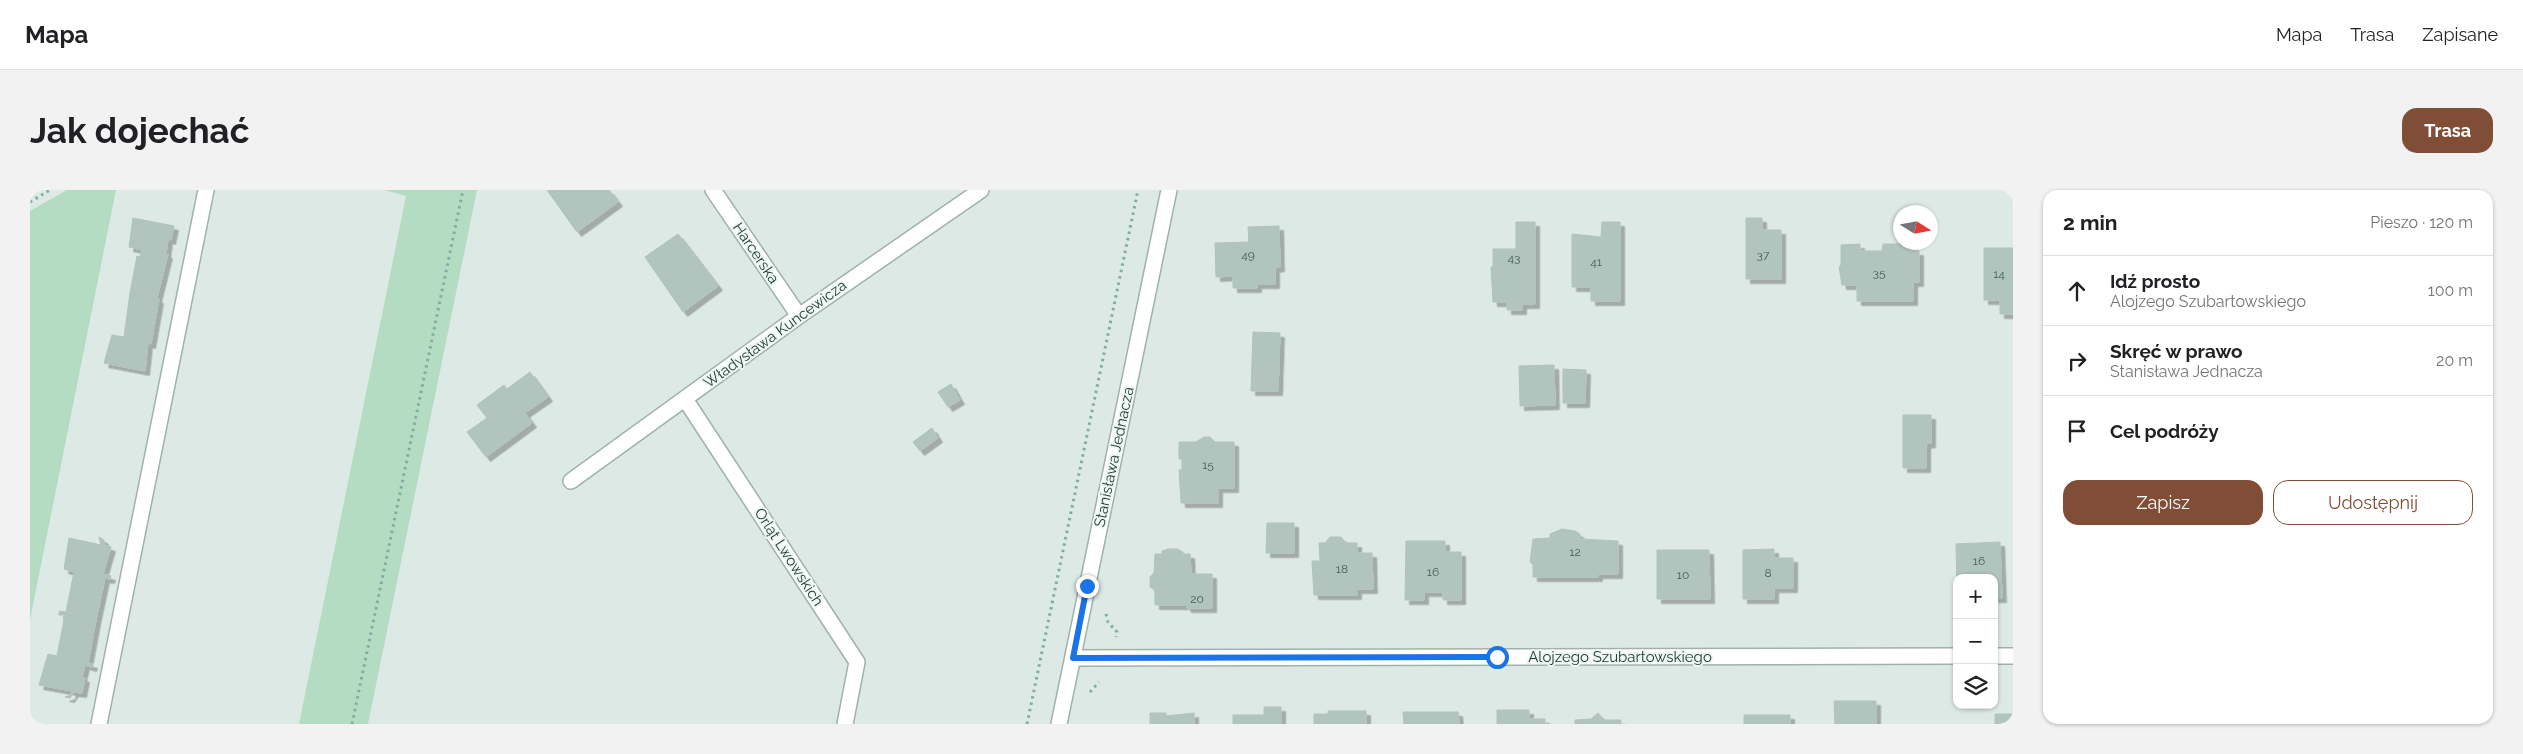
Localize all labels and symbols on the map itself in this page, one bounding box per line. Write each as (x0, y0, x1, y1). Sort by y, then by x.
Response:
north arrow (1893, 205, 1938, 250)
street label: Harcerska (729, 219, 783, 287)
house number: 49 (1241, 248, 1255, 262)
house number: 37 (1757, 248, 1770, 262)
house number: 43 (1508, 251, 1520, 265)
house number: 41 (1590, 255, 1602, 269)
house number: 35 (1873, 266, 1886, 280)
house number: 14 (1993, 267, 2005, 281)
street label: Władysława Kuncewicza (700, 276, 850, 392)
street label: Stanisława Jednacza (1090, 385, 1138, 529)
house number: 15 (1202, 458, 1214, 472)
street label: Orląt Lwowskich (751, 505, 827, 609)
house number: 12 (1569, 545, 1581, 559)
house number: 16 (1973, 554, 1985, 568)
house number: 18 (1336, 562, 1348, 576)
house number: 16 (1427, 565, 1439, 579)
house number: 8 (1764, 566, 1772, 580)
house number: 10 (1677, 568, 1689, 582)
route end (1076, 575, 1099, 598)
house number: 20 (1190, 592, 1204, 606)
route start (1486, 646, 1509, 669)
street label: Alojzego Szubartowskiego (1528, 648, 1712, 666)

